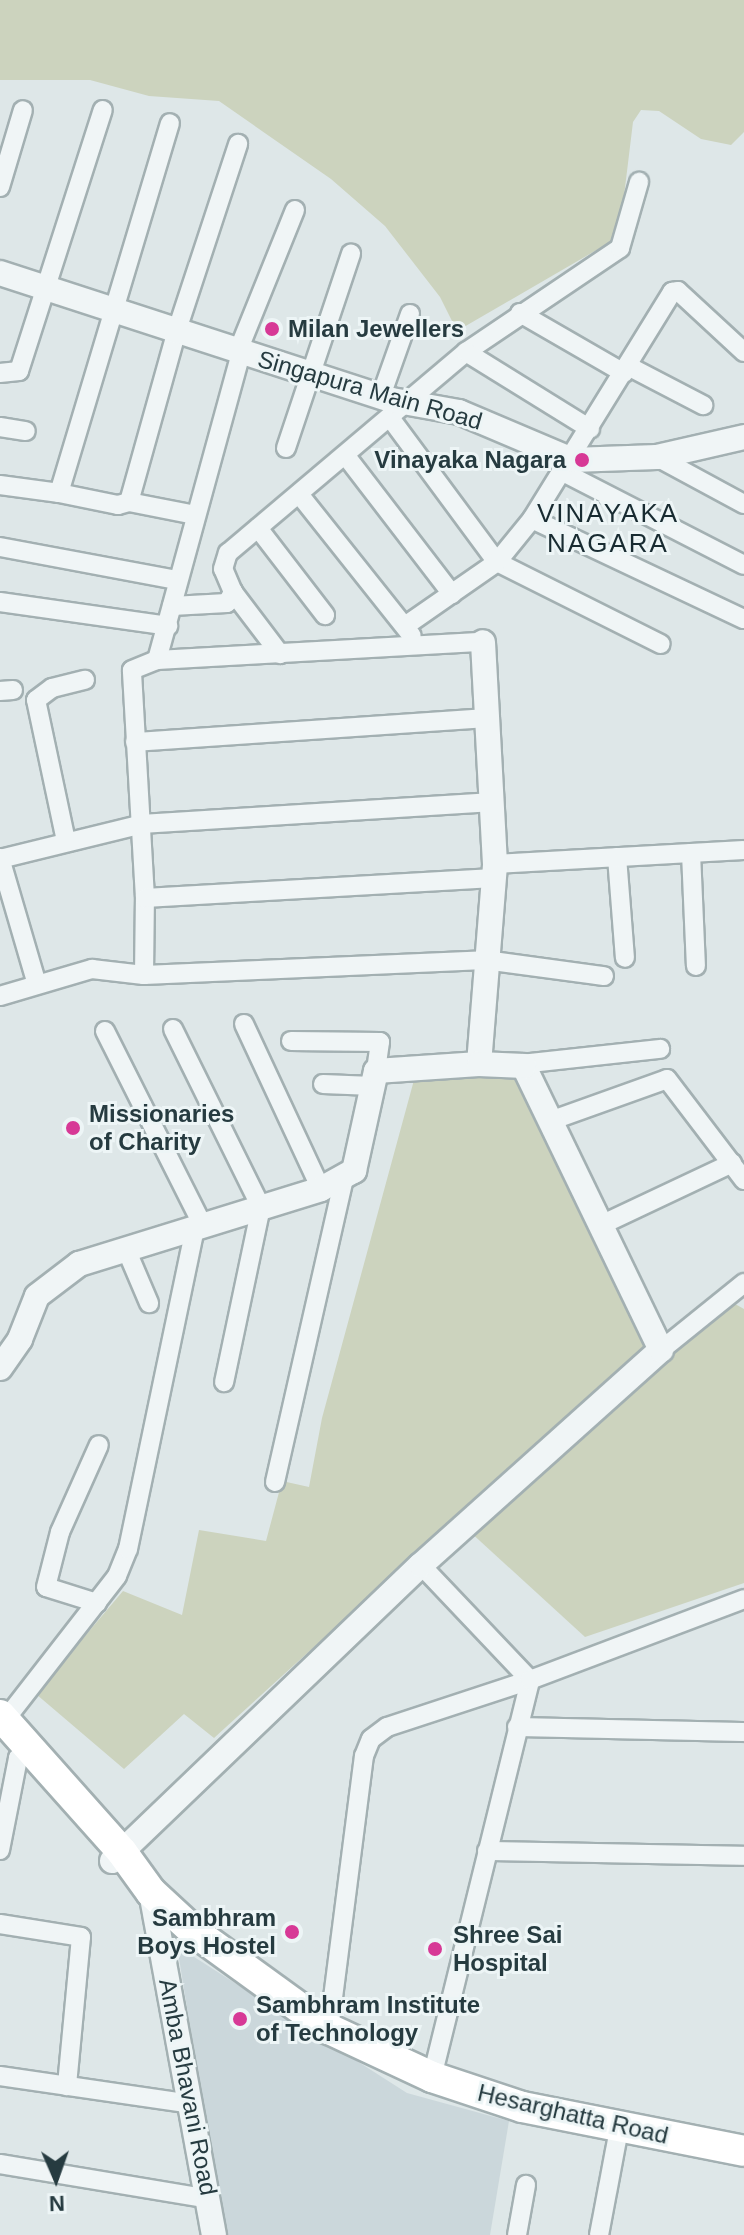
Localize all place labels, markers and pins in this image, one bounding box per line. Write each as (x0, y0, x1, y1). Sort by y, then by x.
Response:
place label: Milan Jewellers (288, 315, 464, 343)
marker: Milan Jewellers (263, 320, 281, 338)
place label: Vinayaka Nagara (374, 446, 566, 474)
marker: Vinayaka Nagara (573, 451, 591, 469)
place label: Missionaries of Charity (89, 1100, 234, 1156)
marker: Missionaries of Charity (64, 1119, 82, 1137)
place label: Sambhram Boys Hostel (137, 1904, 276, 1960)
place label: Shree Sai Hospital (453, 1921, 562, 1977)
marker: Sambhram Boys Hostel (283, 1923, 301, 1941)
marker: Shree Sai Hospital (424, 1938, 446, 1960)
place label: Sambhram Institute of Technology (256, 1991, 480, 2047)
marker: Sambhram Institute of Technology (231, 2010, 249, 2028)

